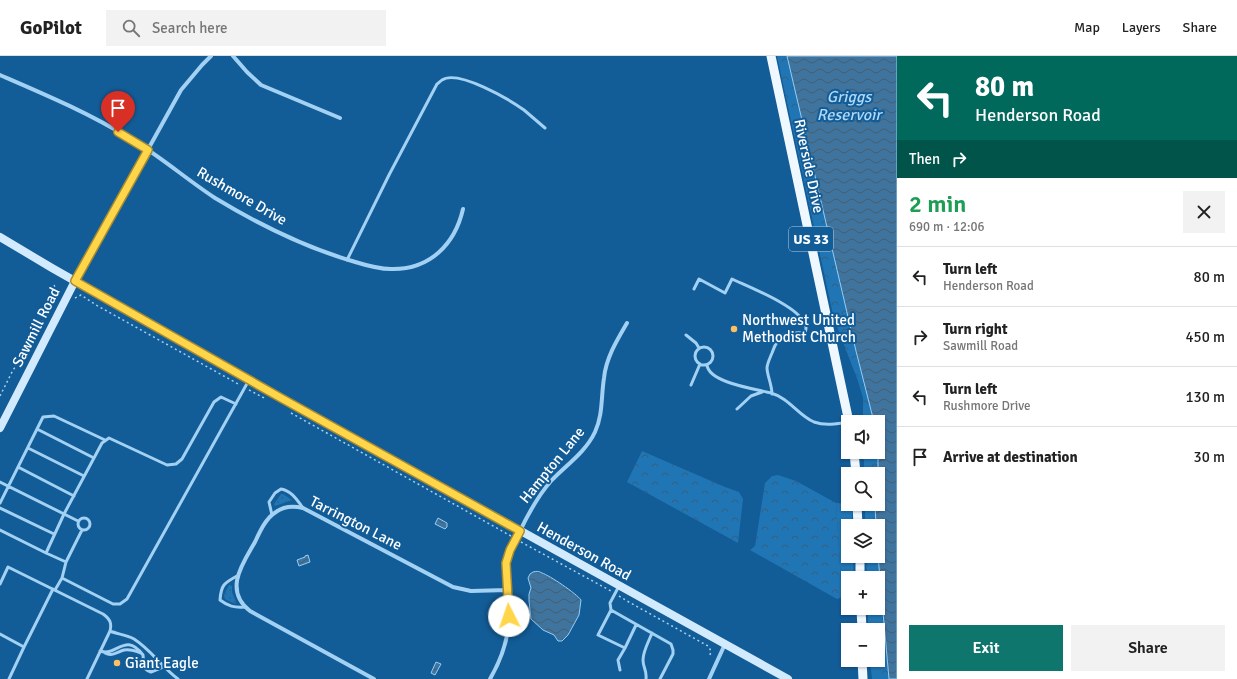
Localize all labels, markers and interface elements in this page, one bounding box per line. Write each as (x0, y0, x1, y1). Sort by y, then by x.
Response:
search box (106, 10, 386, 46)
text: GoPilot (20, 16, 82, 40)
icon: search (120, 17, 142, 39)
text: Search here (152, 19, 228, 37)
text: Map (1074, 19, 1100, 36)
text: Layers (1122, 19, 1161, 36)
text: Share (1183, 19, 1217, 36)
text: 80 m (975, 70, 1034, 104)
icon: left (909, 72, 961, 124)
water label: Griggs Reservoir (817, 87, 883, 125)
pin (101, 91, 135, 132)
icon: arrive (107, 97, 129, 119)
text: Henderson Road (975, 104, 1101, 126)
street label: Riverside Drive (790, 117, 828, 215)
icon: right (948, 148, 970, 170)
text: Then (909, 150, 940, 168)
street label: Rushmore Drive (194, 163, 290, 229)
text: 2 min (909, 189, 966, 219)
button: close (1183, 191, 1225, 233)
text: 690 m · 12:06 (909, 219, 985, 235)
road number: US 33 (789, 227, 833, 251)
text: Turn left (943, 260, 997, 278)
icon: left (909, 266, 931, 288)
text: 80 m (1194, 268, 1225, 286)
text: Henderson Road (943, 278, 1034, 294)
street label: Sawmill Road (8, 284, 64, 370)
place label: Northwest United Methodist Church (742, 311, 856, 346)
text: Turn right (943, 320, 1008, 338)
marker: Northwest United Methodist Church (729, 324, 739, 334)
icon: right (909, 326, 931, 348)
text: 450 m (1185, 328, 1225, 346)
text: Sawmill Road (943, 338, 1018, 354)
text: Turn left (943, 380, 997, 398)
icon: left (909, 386, 931, 408)
text: 130 m (1185, 388, 1225, 406)
text: Rushmore Drive (943, 398, 1031, 414)
map controls (841, 415, 885, 667)
button: sound (841, 415, 885, 459)
street label: Hampton Lane (516, 423, 588, 507)
icon: arrive (909, 446, 931, 468)
text: Arrive at destination (943, 448, 1078, 466)
text: 30 m (1194, 448, 1225, 466)
button: search (841, 467, 885, 511)
street label: Tarrington Lane (307, 492, 405, 554)
street label: Henderson Road (534, 518, 634, 584)
button: layers (841, 519, 885, 563)
button: + (841, 571, 885, 615)
position arrow (488, 595, 530, 637)
button: − (841, 623, 885, 667)
button: Exit (909, 625, 1063, 671)
button: Share (1071, 625, 1225, 671)
place label: Giant Eagle (125, 654, 199, 672)
marker: Giant Eagle (112, 658, 122, 668)

